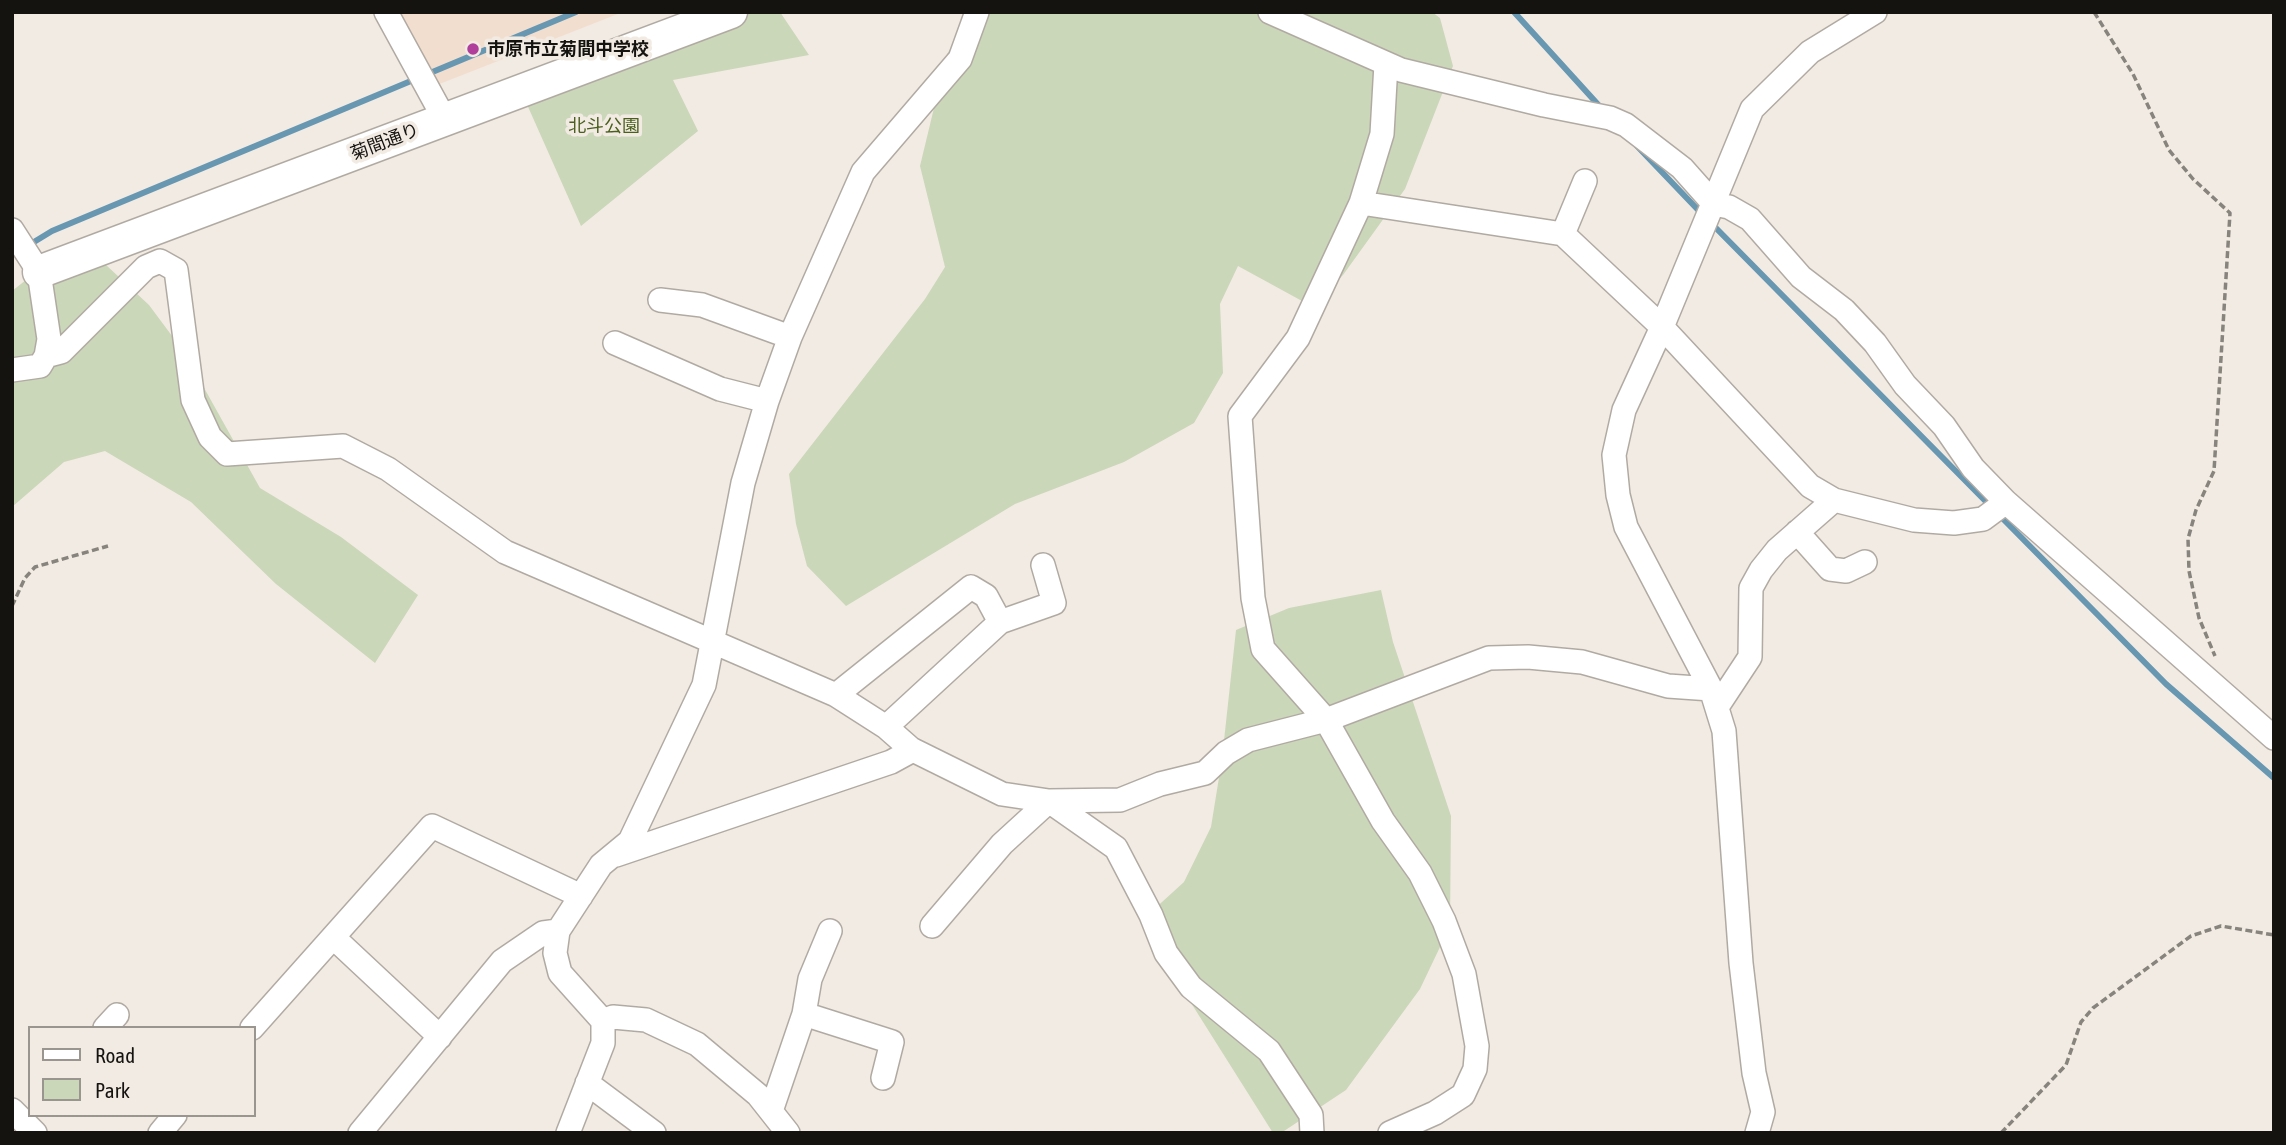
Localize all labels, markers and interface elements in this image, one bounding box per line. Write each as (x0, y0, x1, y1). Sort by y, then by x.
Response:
place label: 市原市立菊間中学校 (487, 38, 649, 60)
marker: 市原市立菊間中学校 (465, 41, 481, 57)
park label: 北斗公園 (568, 115, 640, 137)
street label: 菊間通り (348, 119, 422, 165)
legend (28, 1026, 256, 1117)
text: Road (95, 1043, 135, 1067)
text: Park (95, 1078, 130, 1102)

